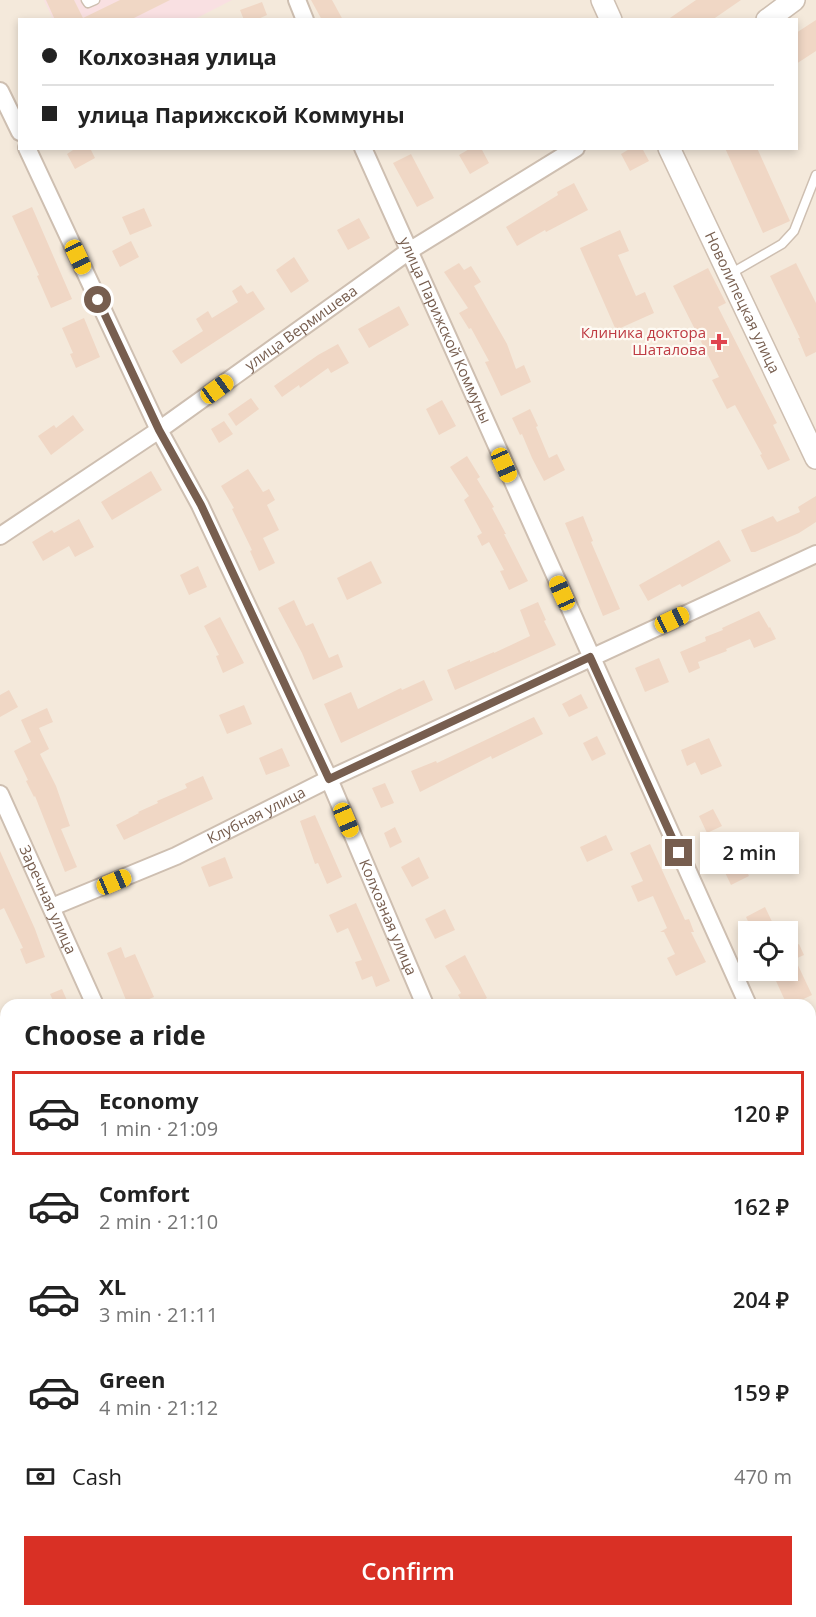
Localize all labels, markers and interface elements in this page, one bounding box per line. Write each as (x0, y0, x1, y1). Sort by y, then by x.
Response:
text: Колхозная улица (78, 41, 277, 71)
text: улица Парижской Коммуны (78, 99, 405, 129)
street label: Новолипецкая улица (701, 228, 785, 376)
street label: улица Парижской Коммуны (395, 234, 496, 426)
car (62, 237, 94, 277)
street label: улица Вермишева (240, 280, 361, 374)
route start (84, 286, 111, 313)
place label: Клиника доктора Шаталова (581, 322, 706, 359)
marker: Клиника доктора Шаталова (710, 333, 728, 351)
car (197, 371, 237, 407)
car (488, 445, 520, 485)
car (546, 573, 578, 613)
car (652, 604, 692, 636)
street label: Клубная улица (203, 782, 308, 848)
car (331, 800, 361, 840)
callout: 2 min (700, 832, 799, 874)
route end (665, 839, 692, 866)
text: 2 min (723, 839, 777, 866)
street label: Заречная улица (15, 842, 82, 957)
street label: Колхозная улица (355, 856, 422, 978)
car (94, 867, 134, 897)
map controls (738, 921, 798, 981)
button: locate (738, 921, 798, 981)
text: Choose a ride (24, 1016, 206, 1053)
text: Economy (99, 1085, 198, 1115)
icon: car (27, 1086, 81, 1140)
text: 120 ₽ (733, 1098, 789, 1128)
text: 1 min · 21:09 (99, 1115, 218, 1142)
text: Comfort (99, 1178, 190, 1208)
icon: car (27, 1179, 81, 1233)
text: 162 ₽ (733, 1191, 789, 1221)
text: 2 min · 21:10 (99, 1208, 218, 1235)
text: XL (99, 1271, 126, 1301)
icon: car (27, 1272, 81, 1326)
text: 204 ₽ (733, 1284, 789, 1314)
text: 3 min · 21:11 (99, 1301, 218, 1328)
text: Green (99, 1364, 165, 1394)
icon: car (27, 1365, 81, 1419)
text: 159 ₽ (733, 1377, 789, 1407)
text: 4 min · 21:12 (99, 1394, 218, 1421)
icon: cash (24, 1460, 57, 1493)
text: Cash (72, 1461, 122, 1491)
text: 470 m (734, 1463, 792, 1490)
button: Confirm (24, 1536, 792, 1605)

